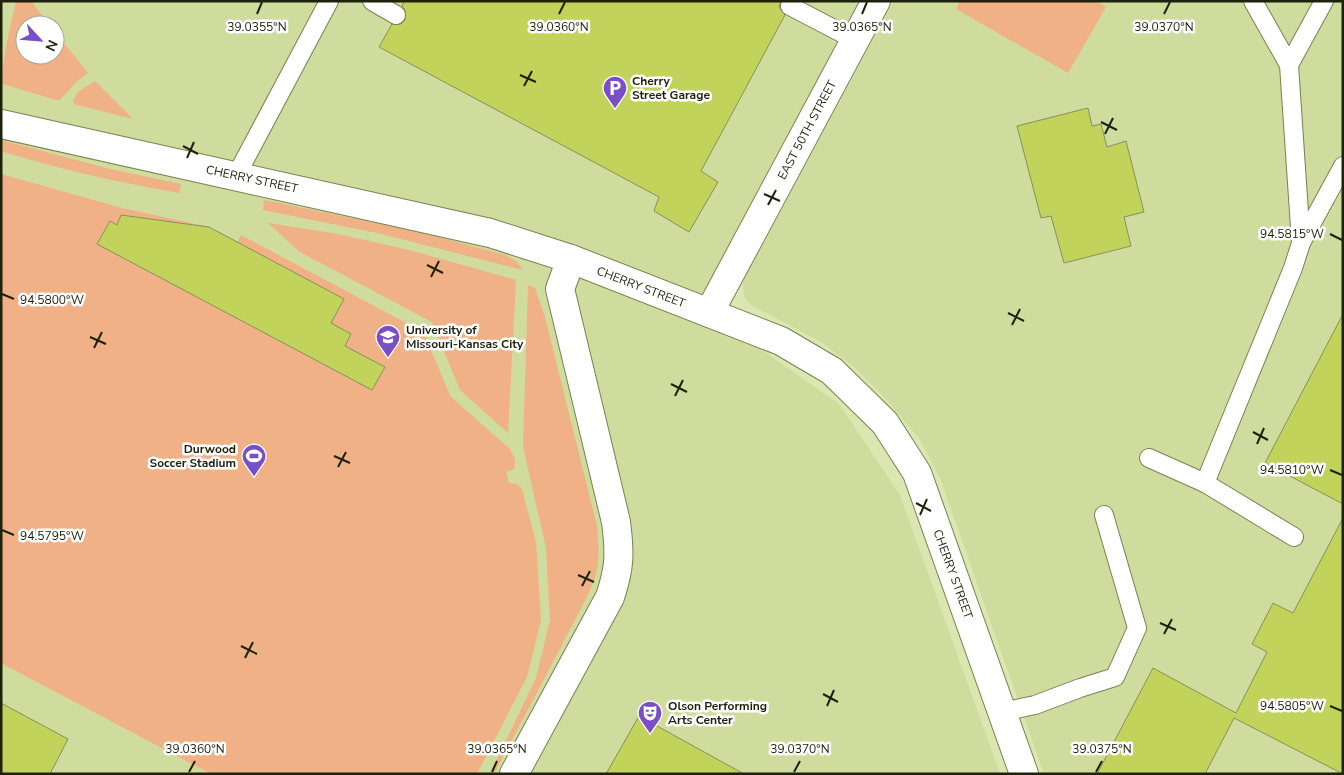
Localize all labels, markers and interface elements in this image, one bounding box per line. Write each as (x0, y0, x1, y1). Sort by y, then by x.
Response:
north arrow (15, 15, 65, 65)
text: 39.0355°N (227, 19, 287, 35)
text: 39.0360°N (529, 19, 589, 35)
text: 39.0365°N (832, 19, 892, 35)
text: 39.0370°N (1134, 19, 1194, 35)
text: N (40, 37, 62, 54)
place label: Cherry Street Garage (632, 73, 710, 103)
parking icon: Cherry Street Garage (602, 75, 628, 109)
street label: EAST 50TH STREET (774, 77, 840, 182)
street label: CHERRY STREET (204, 161, 300, 197)
text: 94.5815°W (1260, 226, 1324, 242)
street label: CHERRY STREET (594, 263, 688, 312)
text: 94.5800°W (20, 292, 84, 308)
place label: University of Missouri-Kansas City (406, 322, 524, 352)
school or university icon: University of Missouri-Kansas City (375, 324, 401, 358)
place label: Durwood Soccer Stadium (150, 441, 236, 471)
sports icon: Durwood Soccer Stadium (241, 443, 267, 477)
text: 94.5810°W (1260, 462, 1324, 478)
street label: CHERRY STREET (929, 527, 977, 622)
text: 94.5795°W (20, 528, 84, 544)
place label: Olson Performing Arts Center (668, 698, 767, 728)
text: 94.5805°W (1260, 698, 1324, 714)
theatre icon: Olson Performing Arts Center (637, 700, 663, 734)
text: 39.0360°N (165, 741, 225, 757)
text: 39.0365°N (467, 741, 527, 757)
text: 39.0370°N (770, 741, 830, 757)
text: 39.0375°N (1072, 741, 1132, 757)

